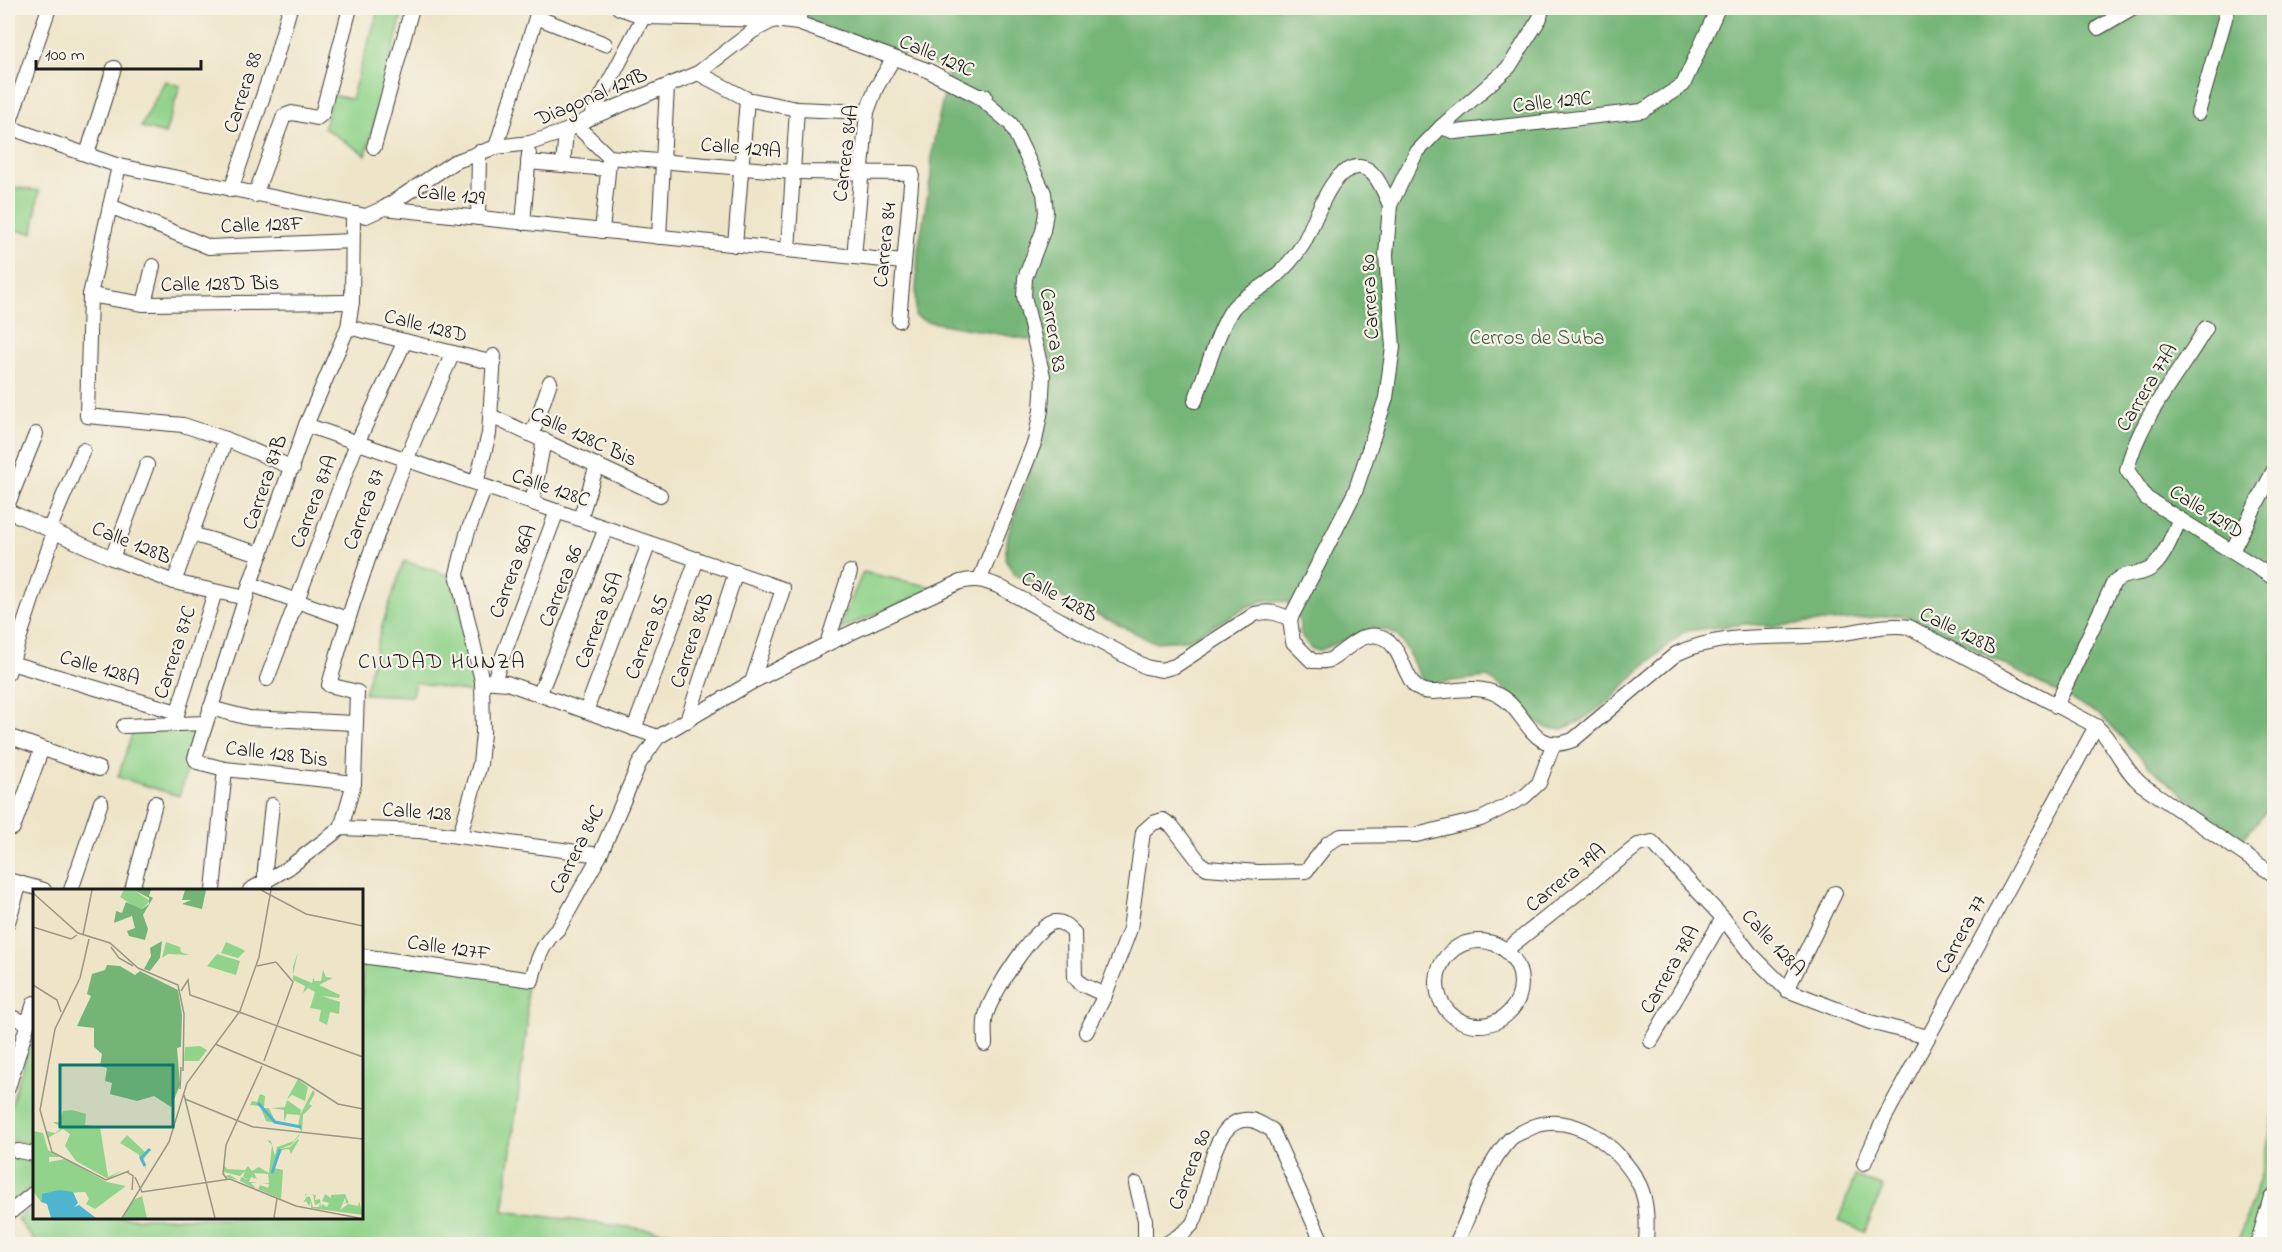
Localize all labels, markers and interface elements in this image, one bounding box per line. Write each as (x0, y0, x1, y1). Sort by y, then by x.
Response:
street label: Calle 129C (894, 27, 979, 86)
scale bar (36, 33, 201, 71)
text: 100 m (45, 43, 85, 69)
street label: Carrera 88 (217, 48, 271, 137)
street label: Diagonal 129B (530, 61, 653, 137)
street label: Calle 129C (1511, 84, 1593, 122)
street label: Carrera 84A (826, 103, 868, 204)
street label: Calle 129A (699, 131, 782, 167)
street label: Calle 129 (415, 178, 487, 215)
street label: Carrera 84 (867, 201, 905, 289)
street label: Calle 128F (220, 210, 305, 242)
street label: Carrera 80 (1354, 253, 1388, 340)
street label: Calle 128D Bis (160, 269, 280, 301)
street label: Carrera 83 (1031, 286, 1073, 375)
street label: Calle 128D (381, 302, 470, 352)
park label: Cerros de Suba (1469, 324, 1605, 354)
street label: Carrera 77A (2109, 338, 2186, 438)
street label: Calle 128C Bis (525, 400, 642, 476)
street label: Carrera 87B (236, 431, 296, 534)
street label: Carrera 87A (283, 451, 346, 553)
street label: Calle 128C (507, 462, 594, 516)
street label: Carrera 87 (336, 464, 394, 555)
street label: Calle 129D (2163, 478, 2249, 548)
street label: Calle 128B (87, 514, 176, 573)
street label: Carrera 86A (482, 520, 546, 623)
street label: Carrera 86 (532, 541, 592, 632)
street label: Calle 128B (1015, 564, 1103, 631)
street label: Carrera 85A (568, 568, 632, 673)
street label: Carrera 84B (663, 589, 722, 692)
street label: Carrera 85 (618, 591, 678, 684)
street label: Calle 128B (1914, 600, 2002, 664)
street label: Carrera 87C (147, 602, 205, 703)
street label: Calle 128A (56, 643, 143, 695)
district label: CIUDAD HUNZA (358, 647, 526, 679)
street label: Calle 128 Bis (224, 734, 330, 776)
street label: Calle 128 (381, 796, 453, 830)
street label: Carrera 84C (543, 800, 613, 900)
street label: Carrera 79A (1519, 837, 1613, 921)
inset map (33, 889, 363, 1219)
street label: Carrera 77 (1928, 890, 1995, 980)
street label: Calle 128A (1733, 903, 1812, 984)
street label: Carrera 78A (1633, 920, 1708, 1020)
street label: Calle 127F (405, 928, 493, 970)
street label: Carrera 80 (1162, 1125, 1220, 1215)

